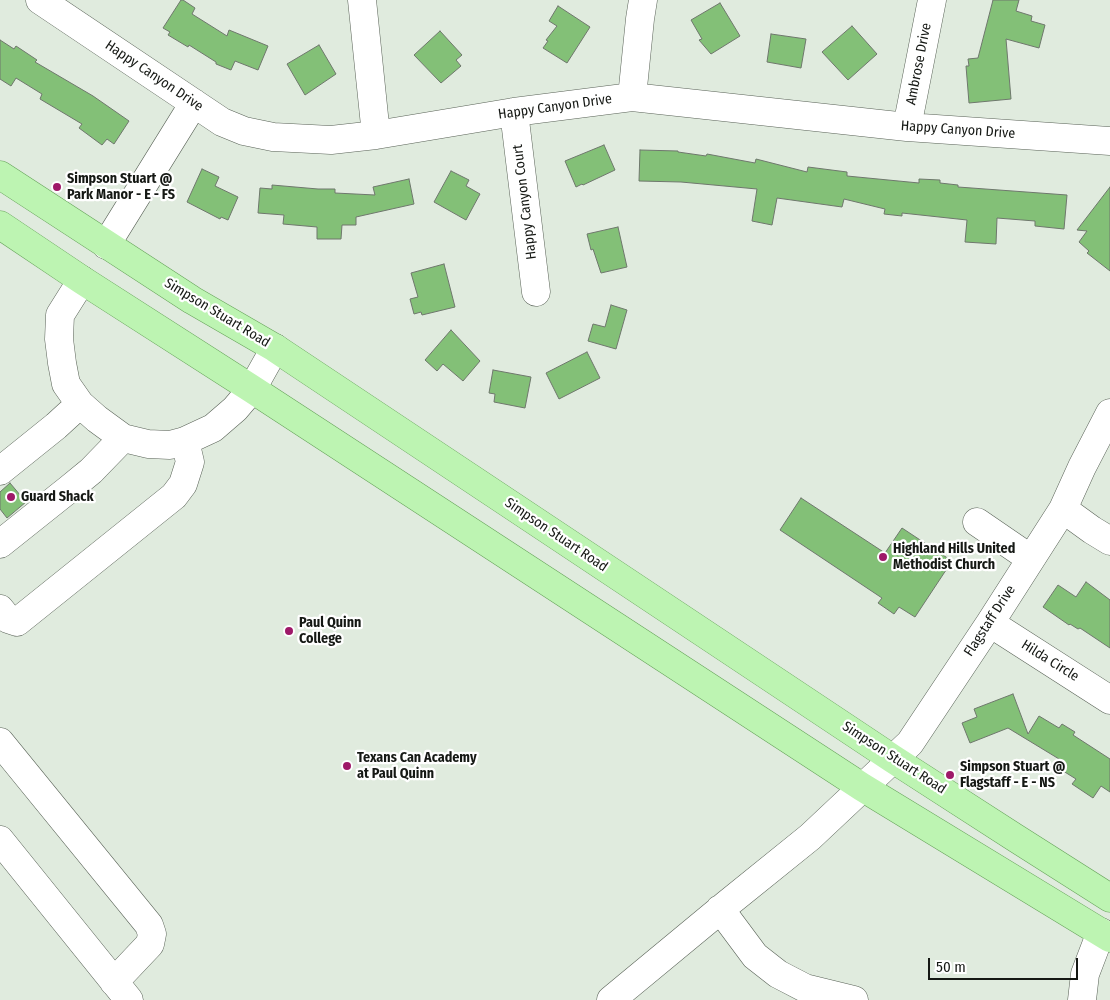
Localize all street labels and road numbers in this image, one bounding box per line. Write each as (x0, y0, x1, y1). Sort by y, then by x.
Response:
street label: Ambrose Drive (903, 22, 935, 106)
street label: Happy Canyon Drive (102, 37, 206, 115)
street label: Happy Canyon Drive (497, 91, 613, 123)
street label: Happy Canyon Drive (900, 118, 1016, 142)
street label: Happy Canyon Court (510, 143, 540, 261)
street label: Simpson Stuart Road (161, 275, 273, 351)
street label: Simpson Stuart Road (501, 494, 611, 576)
street label: Flagstaff Drive (961, 582, 1019, 660)
street label: Hilda Circle (1018, 637, 1082, 685)
street label: Simpson Stuart Road (839, 718, 949, 798)

